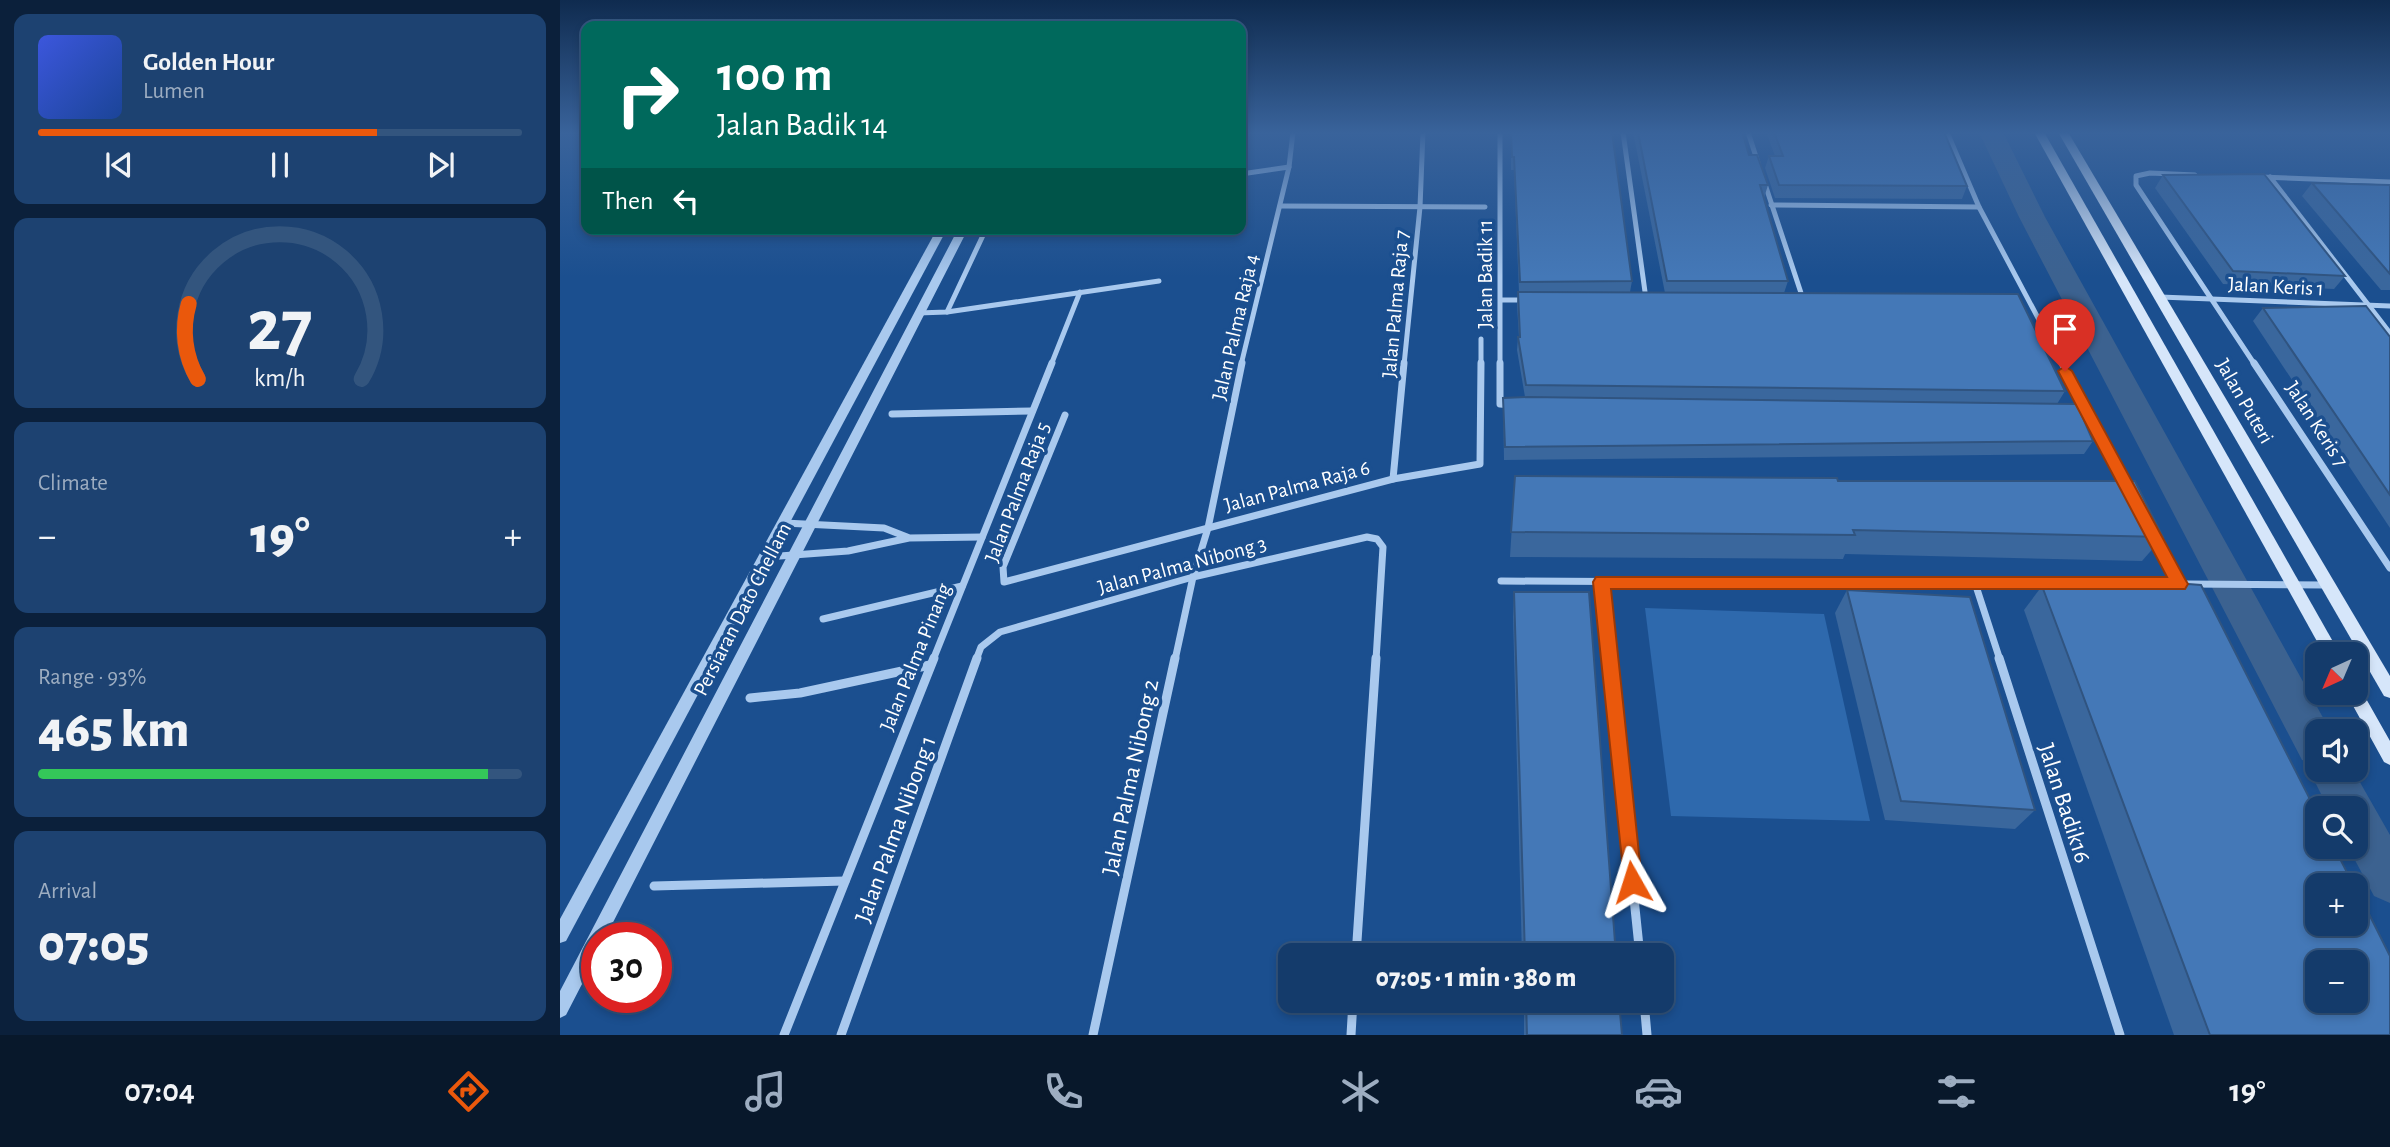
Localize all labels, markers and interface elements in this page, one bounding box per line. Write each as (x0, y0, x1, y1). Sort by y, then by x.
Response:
text: Golden Hour (143, 49, 274, 75)
icon: right (602, 49, 693, 140)
text: 100 m (717, 51, 833, 100)
text: Lumen (143, 80, 205, 103)
text: Jalan Badik 14 (717, 109, 888, 141)
icon: previous (100, 146, 138, 184)
icon: pause (261, 146, 299, 184)
icon: next (422, 146, 460, 184)
icon: left (667, 182, 705, 220)
text: Then (602, 188, 653, 214)
street label: Jalan Badik 11 (1475, 219, 1496, 329)
street label: Jalan Palma Raja 7 (1379, 229, 1412, 379)
street label: Jalan Palma Raja 4 (1208, 252, 1263, 402)
street label: Jalan Keris 1 (2228, 274, 2324, 299)
text: 27 (247, 292, 313, 365)
pin (2035, 299, 2095, 371)
icon: arrive (2046, 310, 2084, 348)
street label: Jalan Puteri (2212, 355, 2277, 447)
text: km/h (254, 366, 306, 391)
street label: Jalan Keris 7 (2281, 378, 2352, 471)
street label: Jalan Palma Raja 5 (981, 419, 1054, 565)
street label: Jalan Palma Raja 6 (1222, 457, 1372, 516)
text: Climate (38, 472, 108, 495)
text: 19° (250, 510, 310, 562)
text: − (38, 518, 56, 556)
text: + (504, 518, 522, 556)
street label: Persiaran Dato Chellam (690, 519, 795, 699)
street label: Jalan Palma Nibong 3 (1096, 533, 1269, 598)
street label: Jalan Palma Pinang (876, 580, 955, 734)
north arrow (2305, 642, 2368, 705)
map controls (2305, 642, 2368, 1013)
text: Range · 93% (38, 666, 146, 689)
street label: Jalan Palma Nibong 2 (1099, 677, 1163, 877)
text: 465 km (38, 704, 189, 756)
button: sound (2305, 719, 2368, 782)
street label: Jalan Palma Nibong 1 (851, 733, 941, 926)
street label: Jalan Badik16 (2034, 741, 2095, 866)
button: search (2305, 796, 2368, 859)
position arrow (1595, 845, 1669, 919)
button: + (2305, 873, 2368, 936)
text: Arrival (38, 880, 97, 903)
text: 07:05 (38, 918, 149, 970)
speed limit sign: 30 (581, 922, 672, 1013)
button: − (2305, 950, 2368, 1013)
text: 07:05 · 1 min · 380 m (1376, 965, 1576, 991)
icon: directions (444, 1067, 493, 1116)
icon: music (741, 1067, 790, 1116)
icon: phone (1039, 1067, 1088, 1116)
icon: climate (1336, 1067, 1385, 1116)
icon: car (1634, 1067, 1683, 1116)
icon: filters (1932, 1067, 1981, 1116)
text: 07:04 (124, 1075, 195, 1107)
text: 19° (2229, 1075, 2266, 1107)

